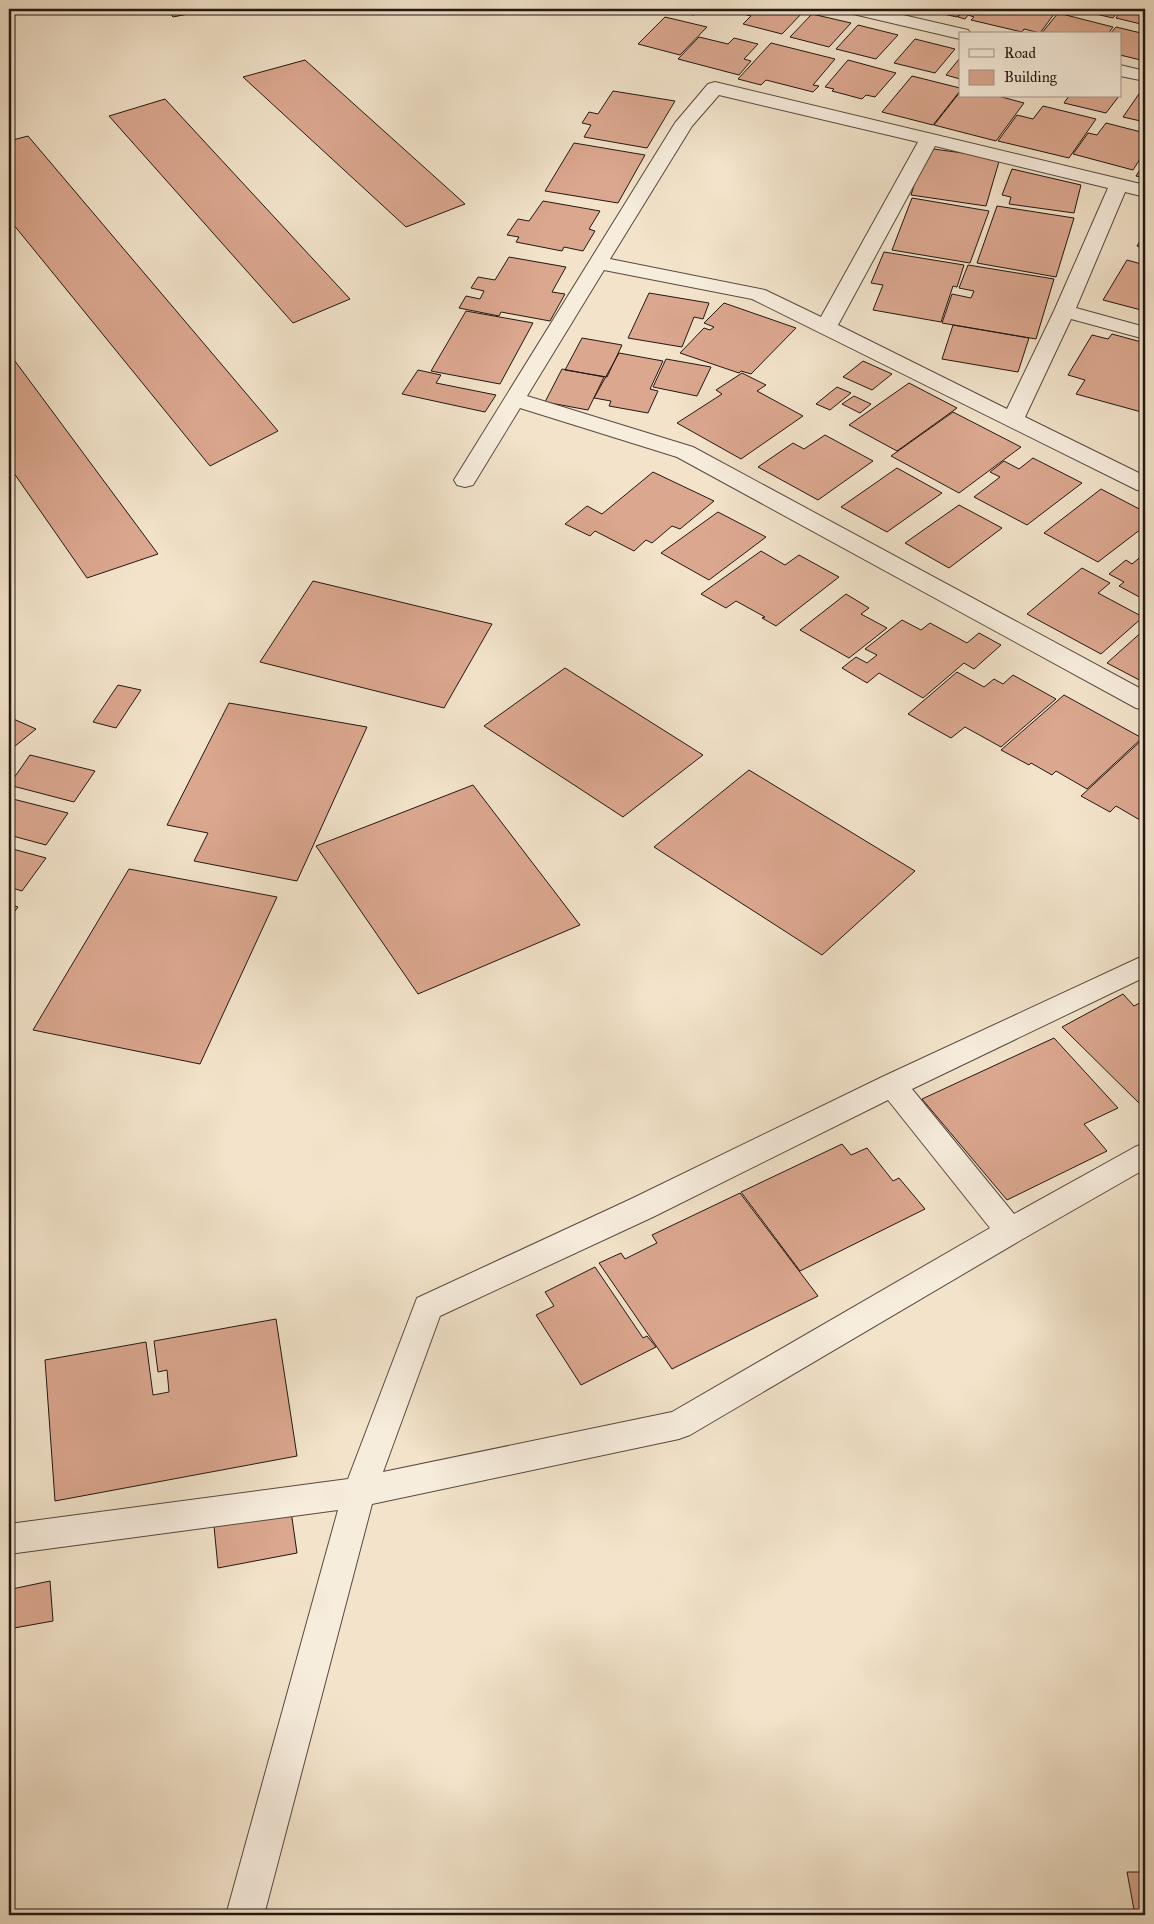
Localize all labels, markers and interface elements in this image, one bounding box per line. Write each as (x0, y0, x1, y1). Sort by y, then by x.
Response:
legend (959, 32, 1122, 98)
text: Road (1004, 44, 1036, 62)
text: Building (1004, 68, 1058, 86)

